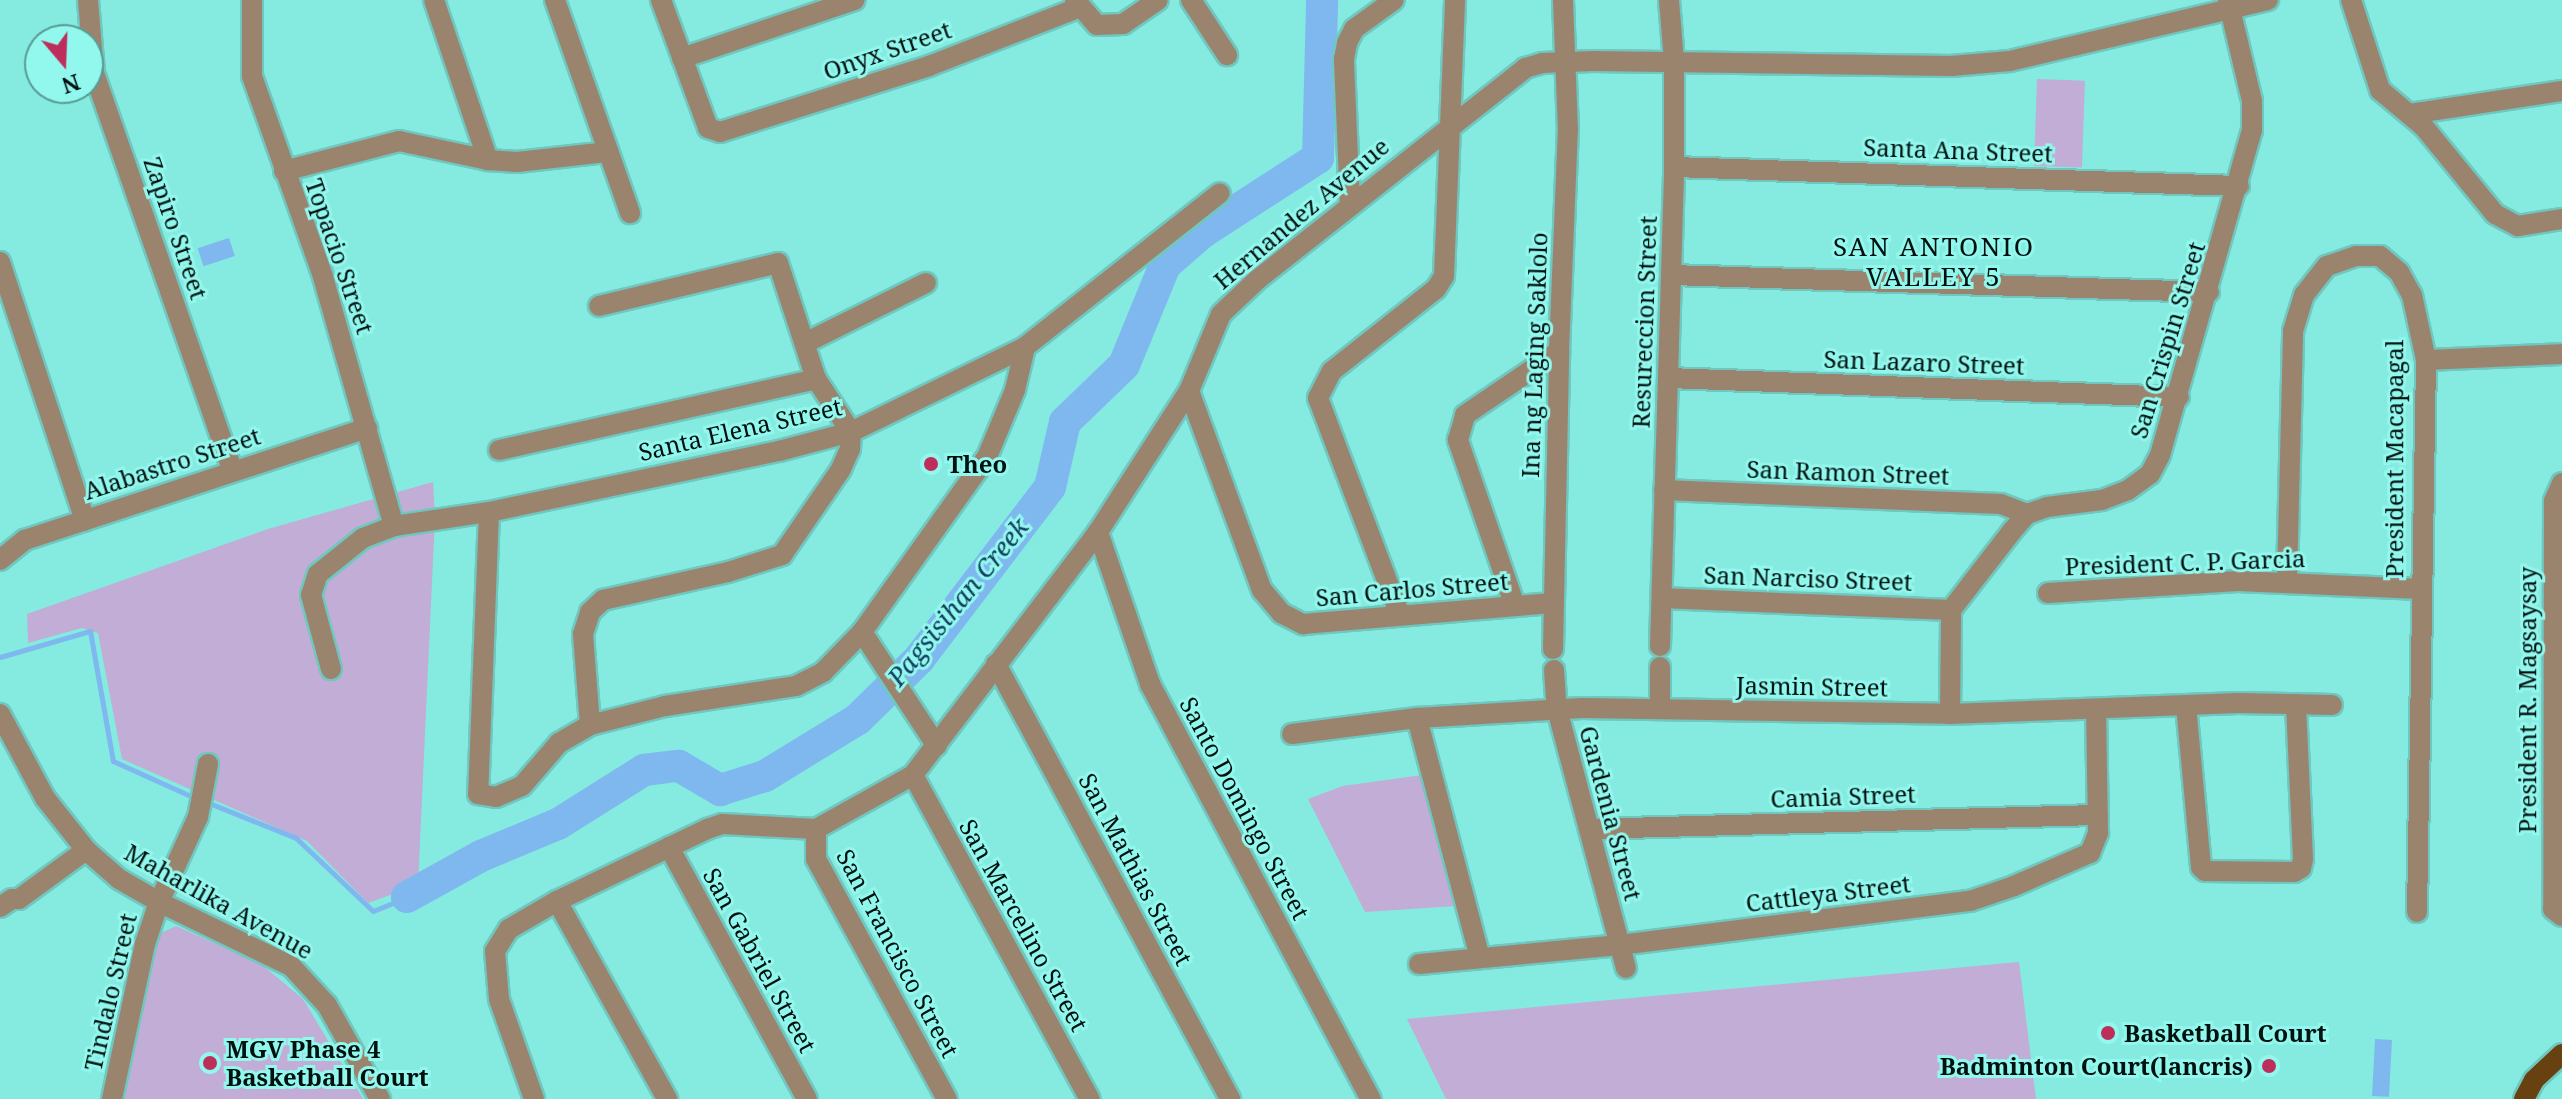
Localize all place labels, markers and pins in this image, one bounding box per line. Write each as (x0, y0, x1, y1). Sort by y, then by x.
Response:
place label: Theo (947, 450, 1007, 478)
marker: Theo (922, 455, 940, 473)
place label: Basketball Court (2124, 1019, 2327, 1047)
marker: Basketball Court (2099, 1024, 2117, 1042)
place label: MGV Phase 4 Basketball Court (226, 1035, 429, 1091)
place label: Badminton Court(lancris) (1940, 1052, 2253, 1080)
marker: MGV Phase 4 Basketball Court (201, 1054, 219, 1072)
marker: Badminton Court(lancris) (2260, 1057, 2278, 1075)

